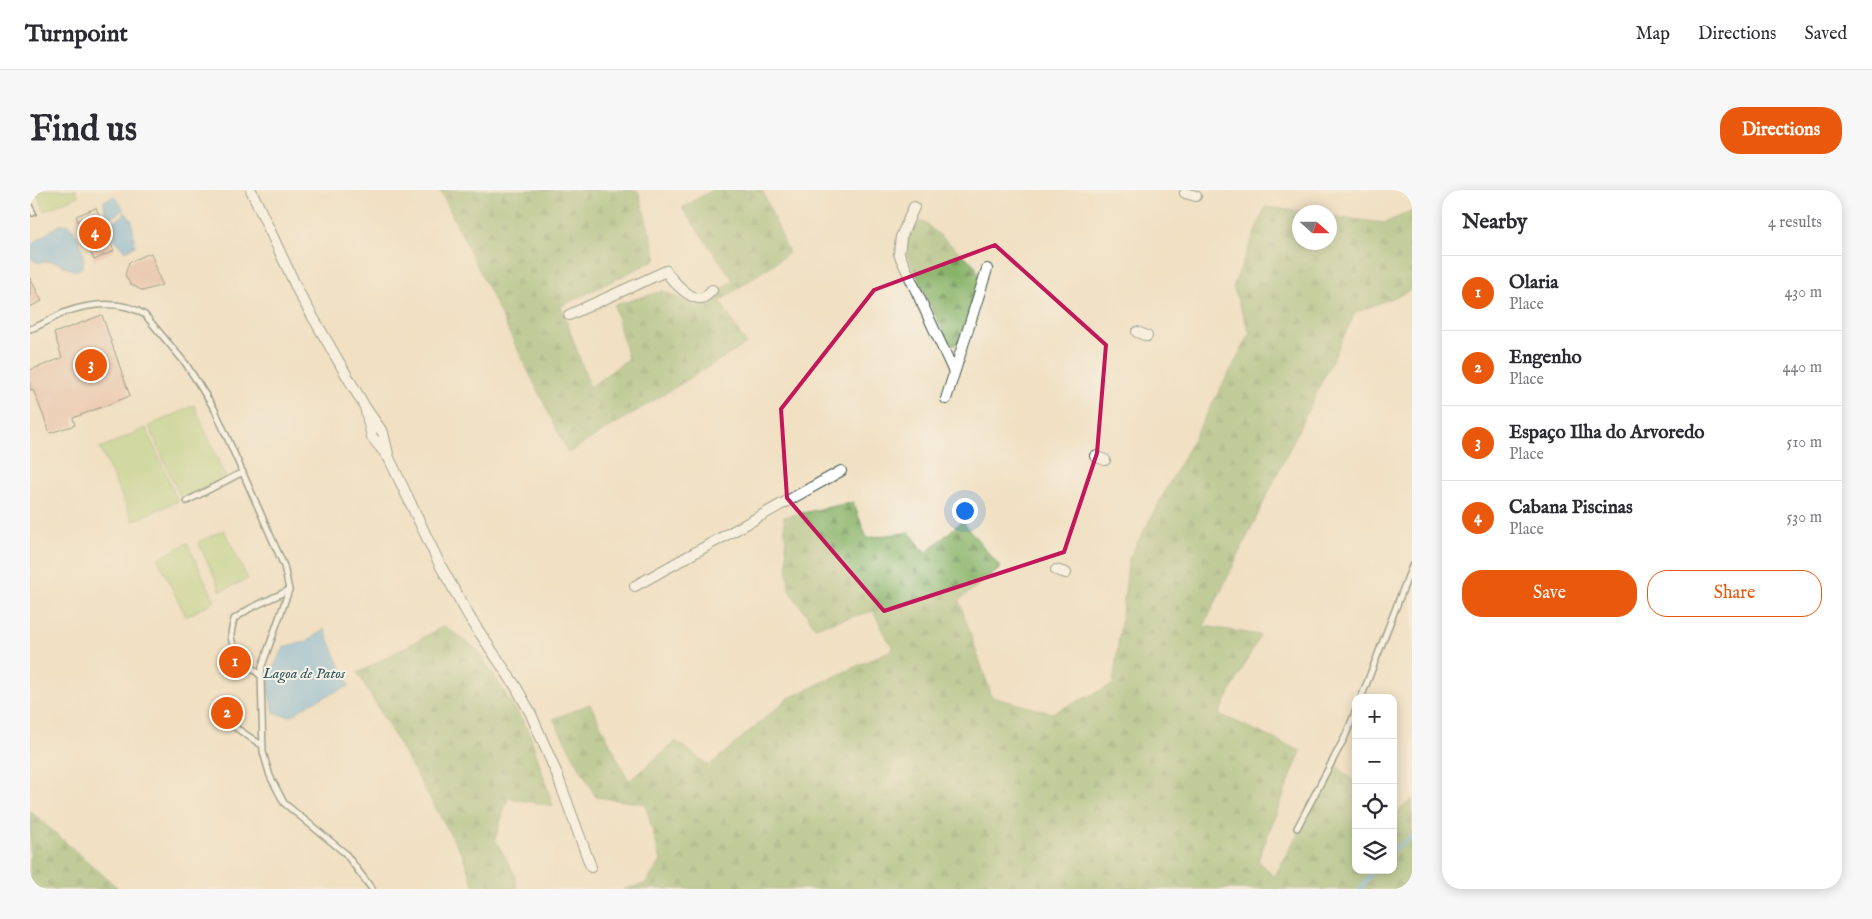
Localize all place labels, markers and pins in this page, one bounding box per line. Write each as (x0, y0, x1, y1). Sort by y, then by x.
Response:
pin: 4 (79, 214, 111, 252)
pin: 3 (75, 346, 107, 384)
pin: 1 (219, 643, 251, 681)
pin: 2 (211, 694, 243, 732)

